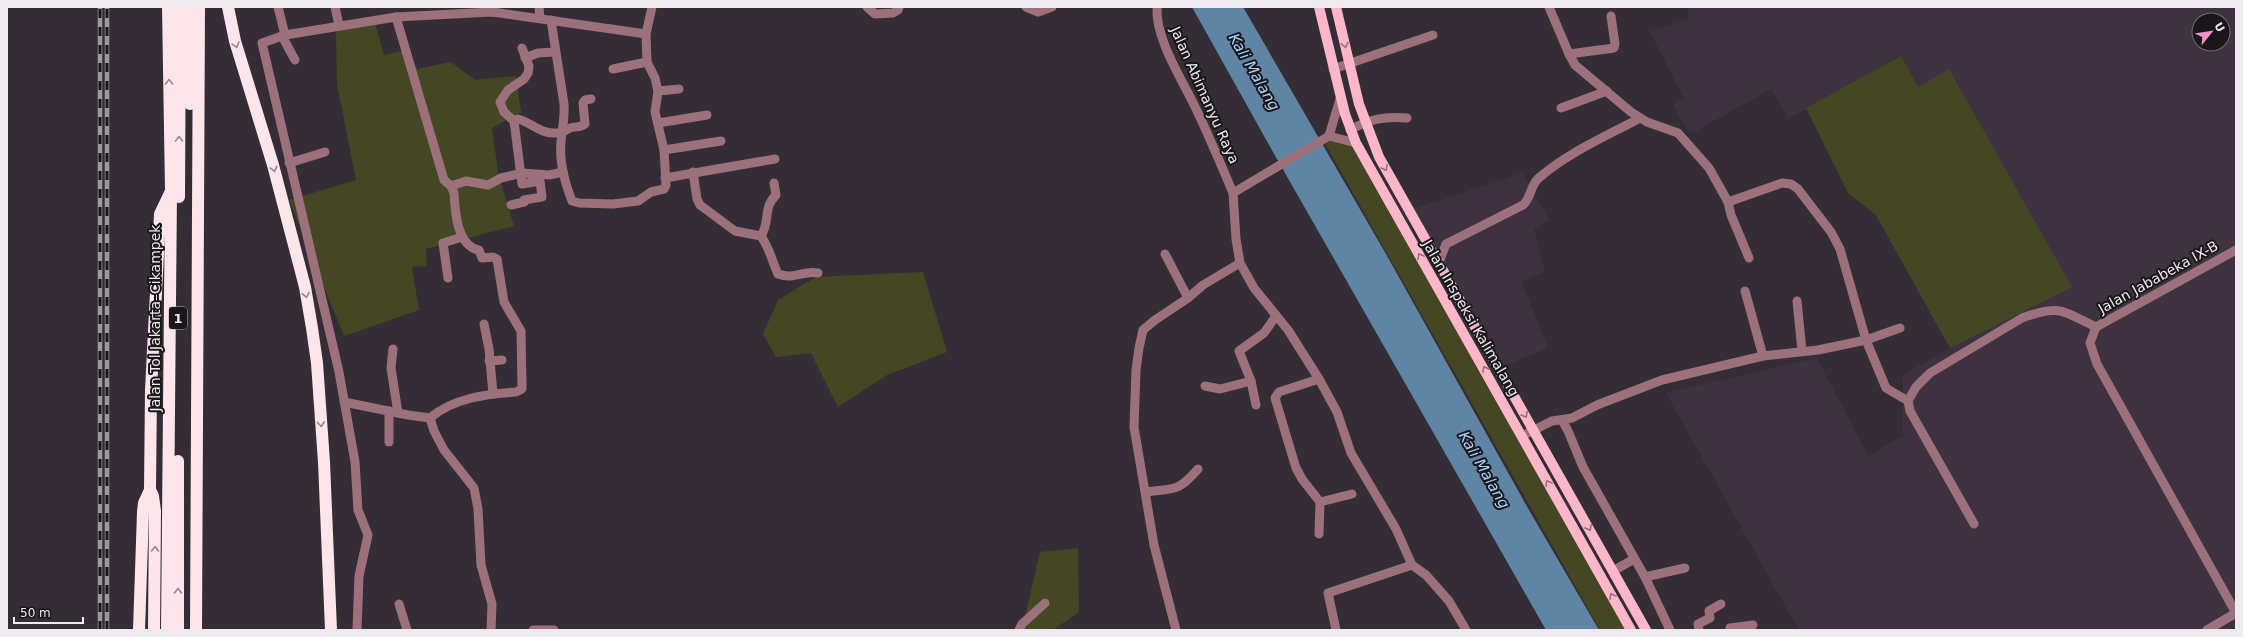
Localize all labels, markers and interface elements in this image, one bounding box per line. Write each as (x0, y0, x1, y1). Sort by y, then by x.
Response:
north arrow (2191, 12, 2231, 52)
text: U (2211, 20, 2227, 34)
street label: Jalan Abimanyu Raya (1167, 23, 1242, 166)
water label: Kali Malang (1225, 30, 1283, 114)
one-way arrow (231, 41, 240, 48)
one-way arrow (1340, 42, 1348, 48)
one-way arrow (165, 79, 173, 85)
one-way arrow (175, 136, 183, 142)
one-way arrow (1381, 164, 1388, 171)
one-way arrow (269, 166, 278, 173)
street label: Jalan Tol Jakarta–Cikampek (147, 224, 163, 412)
street label: Jalan Inspeksi Kalimalang (1419, 236, 1522, 399)
street label: Jalan Jababeka IX-B (2095, 237, 2221, 317)
one-way arrow (1418, 253, 1425, 260)
one-way arrow (301, 292, 310, 298)
road number: 1 (169, 307, 187, 329)
one-way arrow (1482, 366, 1489, 373)
one-way arrow (1521, 411, 1528, 418)
one-way arrow (317, 421, 326, 427)
water label: Kali Malang (1455, 428, 1513, 512)
one-way arrow (1546, 480, 1553, 487)
one-way arrow (1584, 524, 1591, 531)
one-way arrow (151, 546, 159, 552)
one-way arrow (174, 588, 182, 594)
one-way arrow (1609, 593, 1616, 600)
scale bar (14, 599, 83, 625)
text: 50 m (20, 606, 51, 620)

